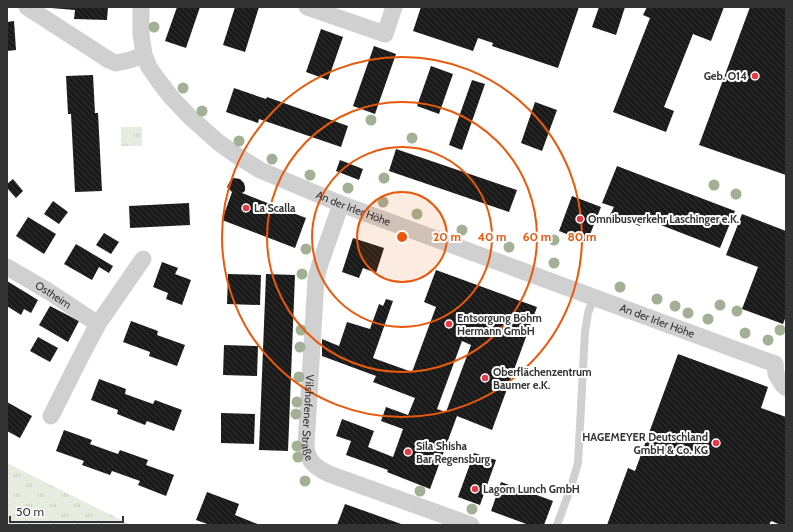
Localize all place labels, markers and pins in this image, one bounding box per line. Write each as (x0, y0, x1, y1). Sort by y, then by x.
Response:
place label: Geb. O14 (704, 69, 747, 83)
marker: Geb. O14 (750, 71, 760, 81)
place label: La Scalla (254, 201, 296, 215)
marker: La Scalla (241, 203, 251, 213)
place label: Omnibusverkehr Laschinger e.K. (588, 212, 739, 226)
marker: Omnibusverkehr Laschinger e.K. (575, 214, 585, 224)
centre of rings (395, 230, 409, 244)
place label: Entsorgung Böhm Hermann GmbH (457, 311, 542, 338)
marker: Entsorgung Böhm Hermann GmbH (444, 319, 454, 329)
place label: Oberflächenzentrum Baumer e.K. (493, 365, 592, 392)
marker: Oberflächenzentrum Baumer e.K. (480, 373, 490, 383)
place label: HAGEMEYER Deutschland GmbH & Co. KG (582, 430, 708, 457)
marker: HAGEMEYER Deutschland GmbH & Co. KG (711, 438, 721, 448)
place label: Sila Shisha Bar Regensburg (416, 439, 491, 466)
marker: Sila Shisha Bar Regensburg (403, 447, 413, 457)
place label: Lagom Lunch GmbH (483, 482, 580, 496)
marker: Lagom Lunch GmbH (470, 484, 480, 494)

